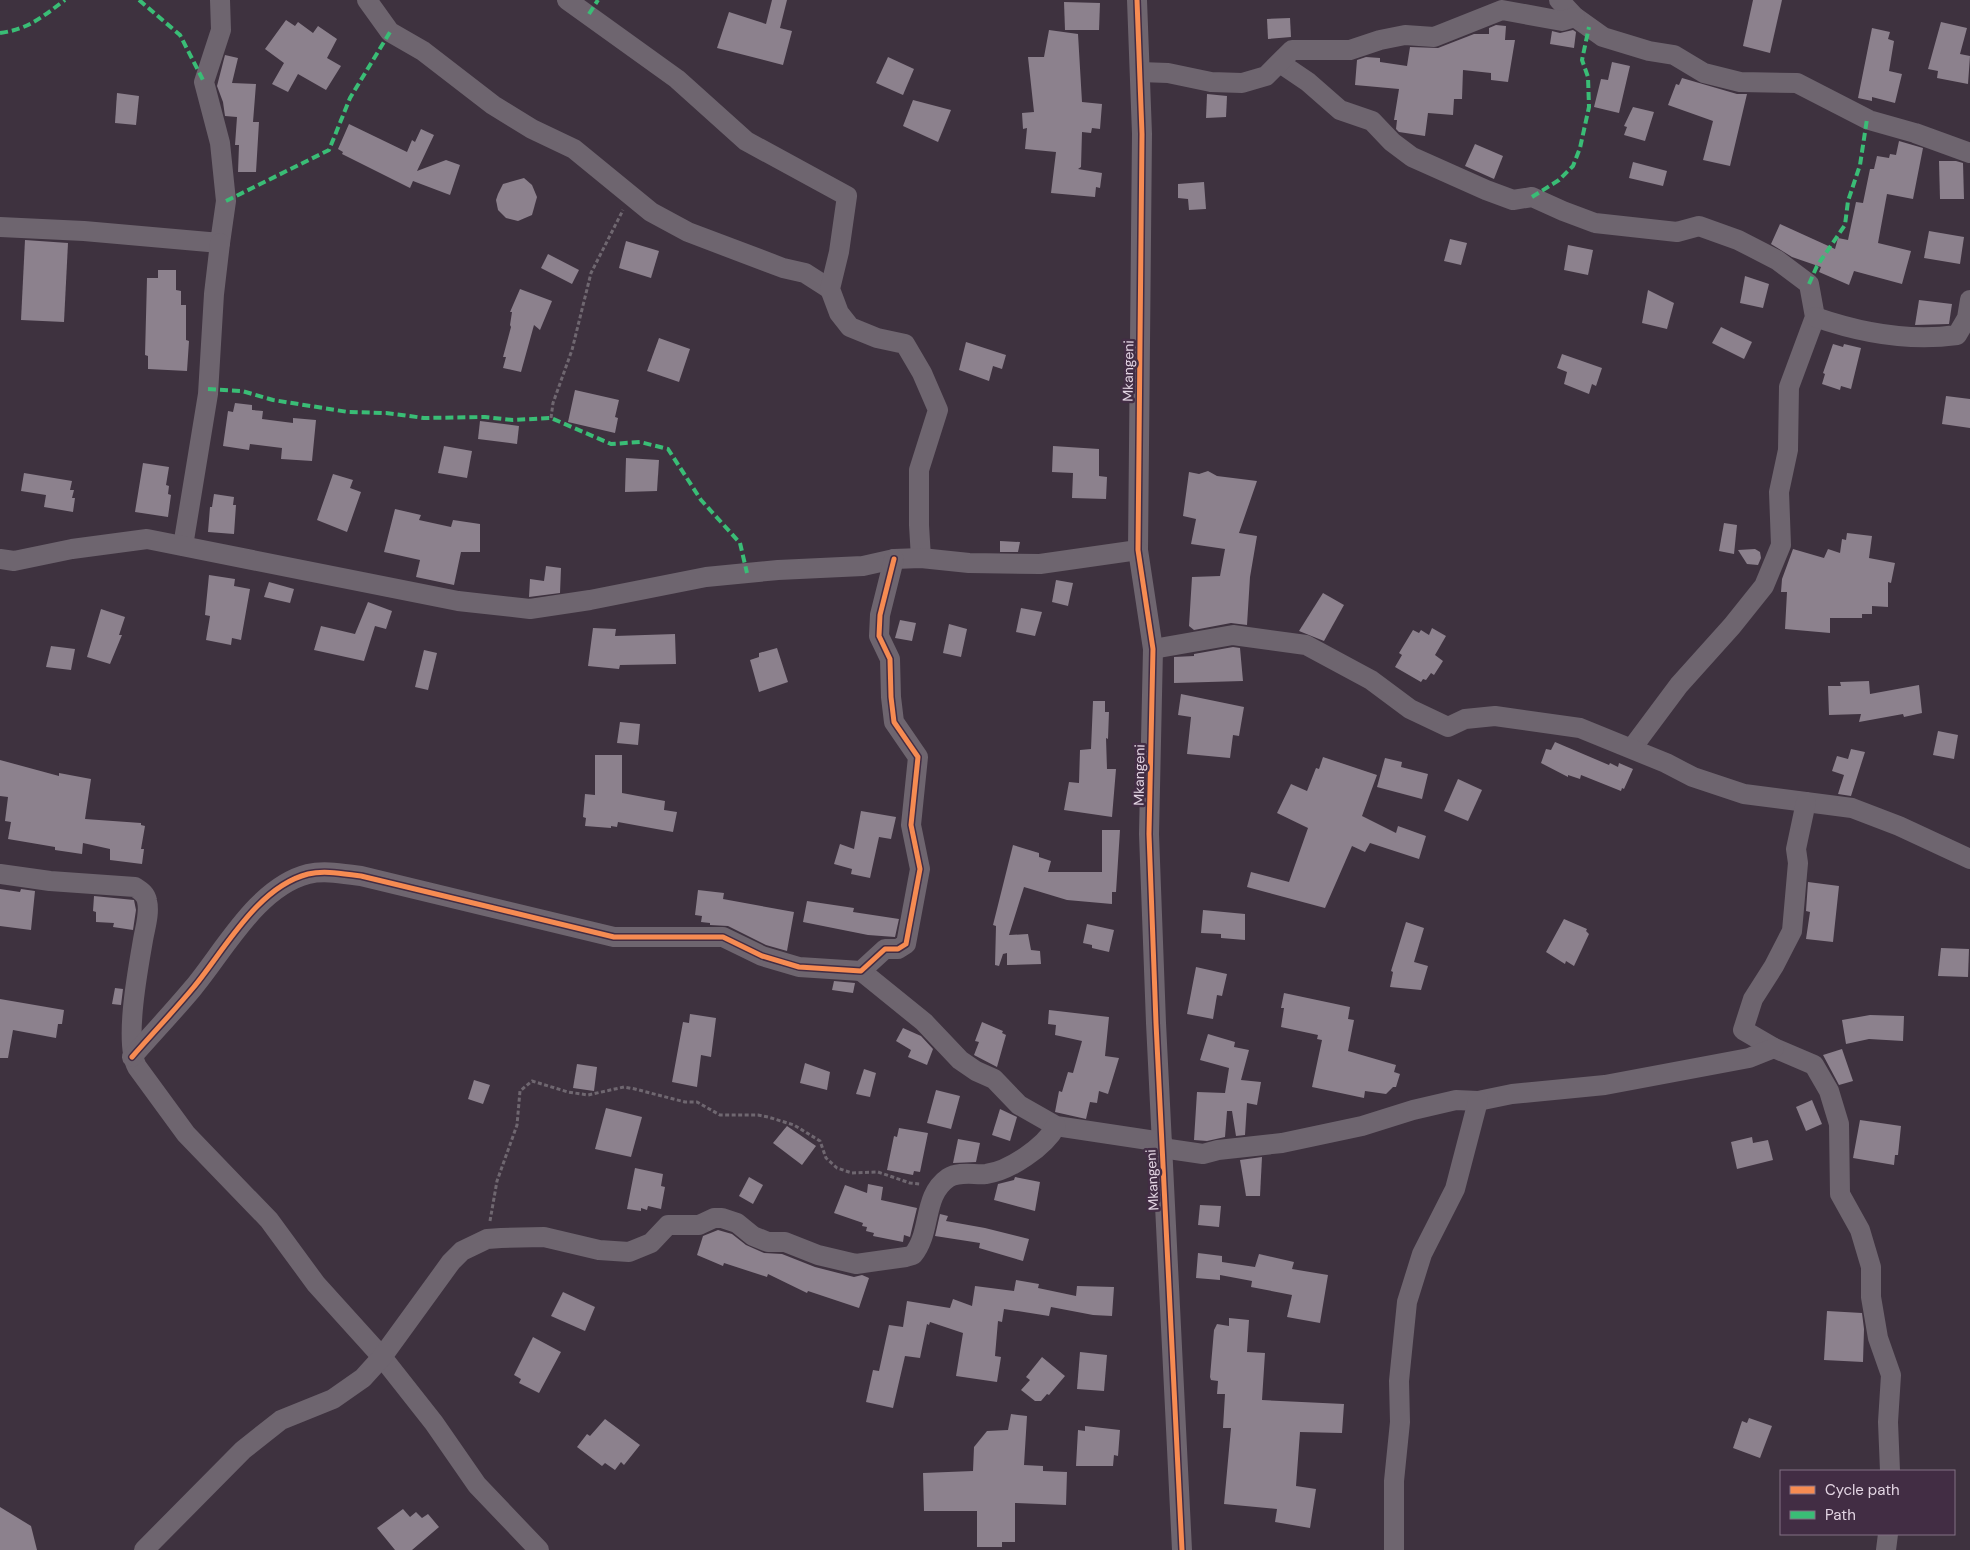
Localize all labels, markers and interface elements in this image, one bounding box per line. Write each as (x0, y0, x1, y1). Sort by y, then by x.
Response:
street label: Mkangeni (1118, 340, 1138, 402)
street label: Mkangeni (1129, 744, 1149, 806)
street label: Mkangeni (1141, 1149, 1163, 1211)
legend (1780, 1470, 1955, 1535)
text: Cycle path (1825, 1480, 1900, 1500)
text: Path (1825, 1505, 1856, 1525)

